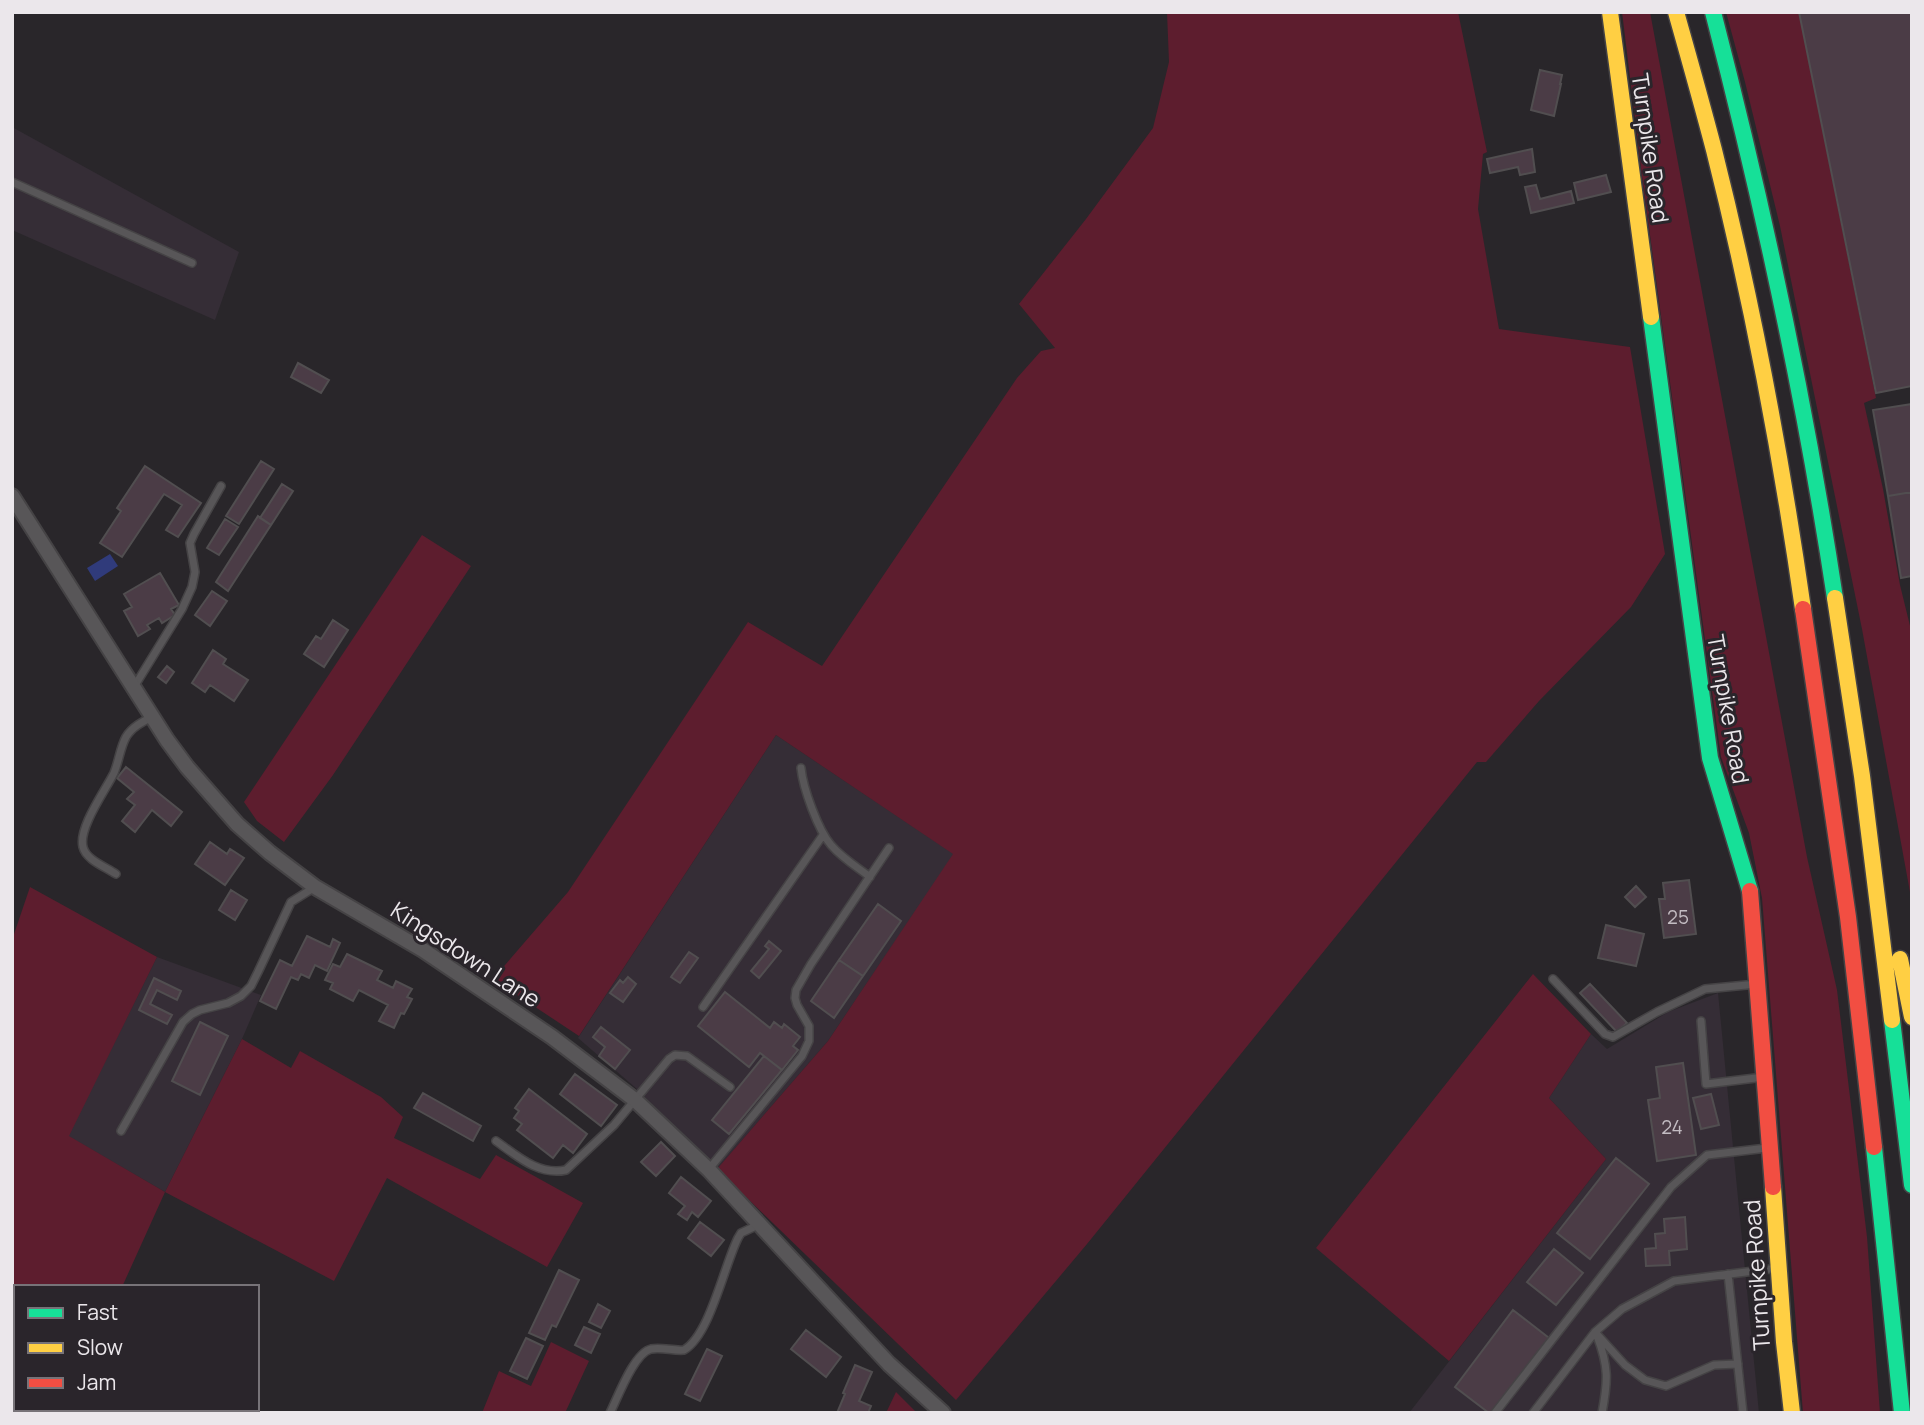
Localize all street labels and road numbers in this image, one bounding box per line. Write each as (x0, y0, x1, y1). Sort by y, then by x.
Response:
street label: Turnpike Road (1625, 71, 1677, 225)
street label: Turnpike Road (1700, 632, 1758, 786)
street label: Kingsdown Lane (385, 894, 547, 1014)
street label: Turnpike Road (1735, 1199, 1777, 1351)

